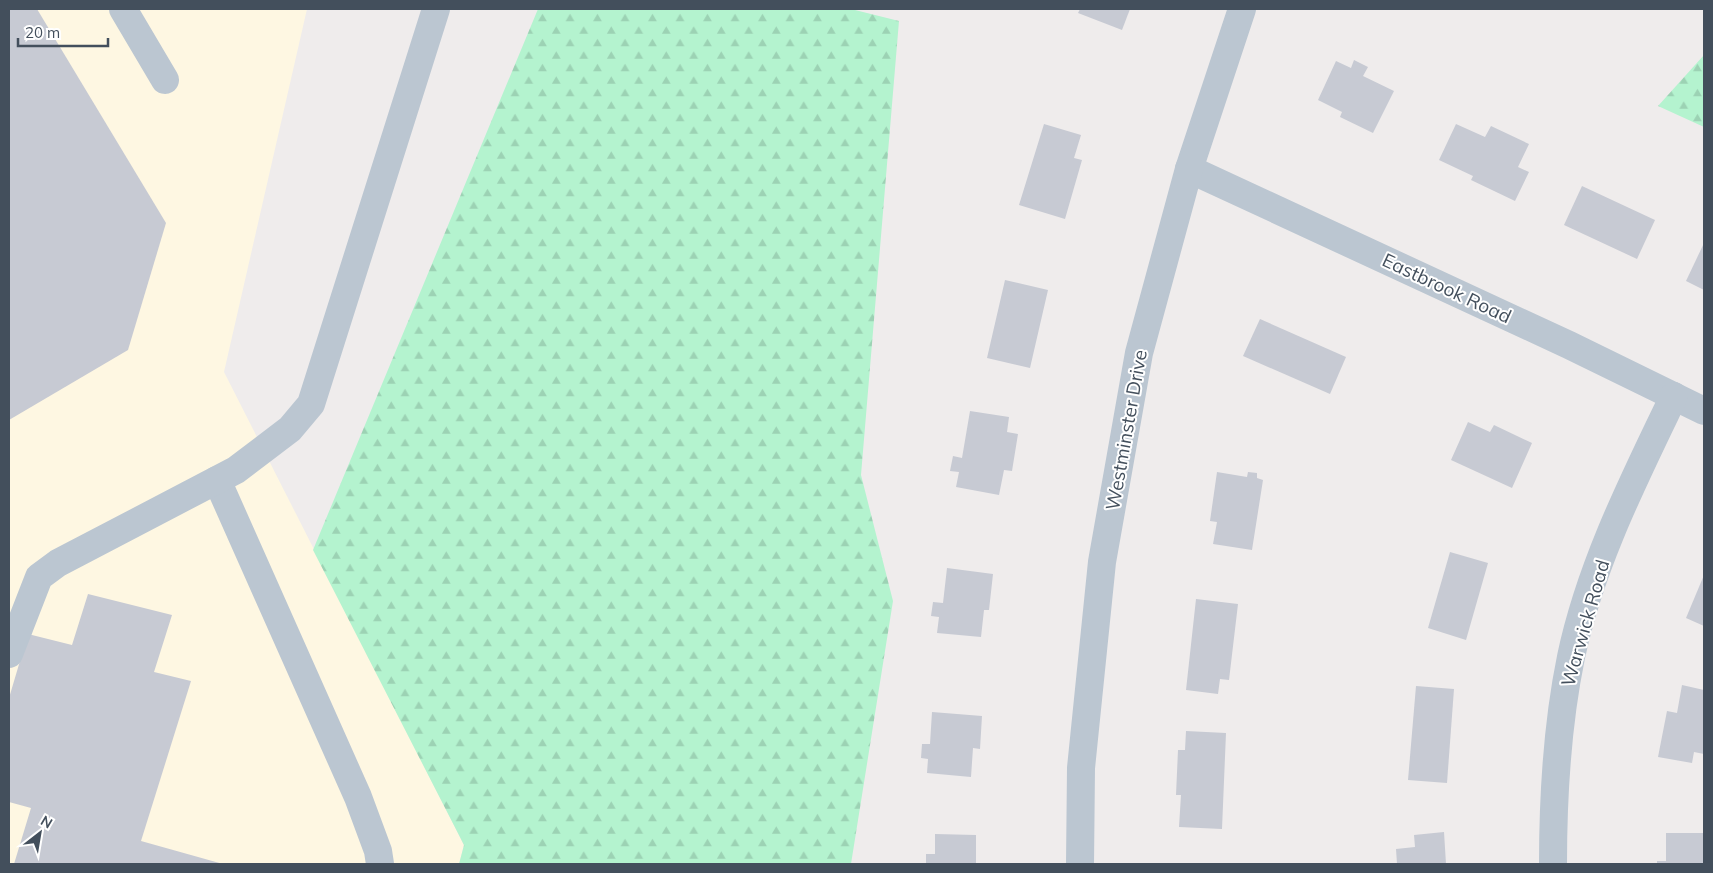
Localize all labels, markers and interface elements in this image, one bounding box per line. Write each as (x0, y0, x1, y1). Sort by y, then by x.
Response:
scale bar (18, 15, 108, 47)
text: 20 m (25, 23, 60, 42)
street label: Eastbrook Road (1379, 248, 1515, 328)
street label: Westminster Drive (1100, 348, 1152, 512)
street label: Warwick Road (1555, 557, 1615, 689)
north arrow (15, 808, 65, 858)
text: N (38, 811, 56, 832)

